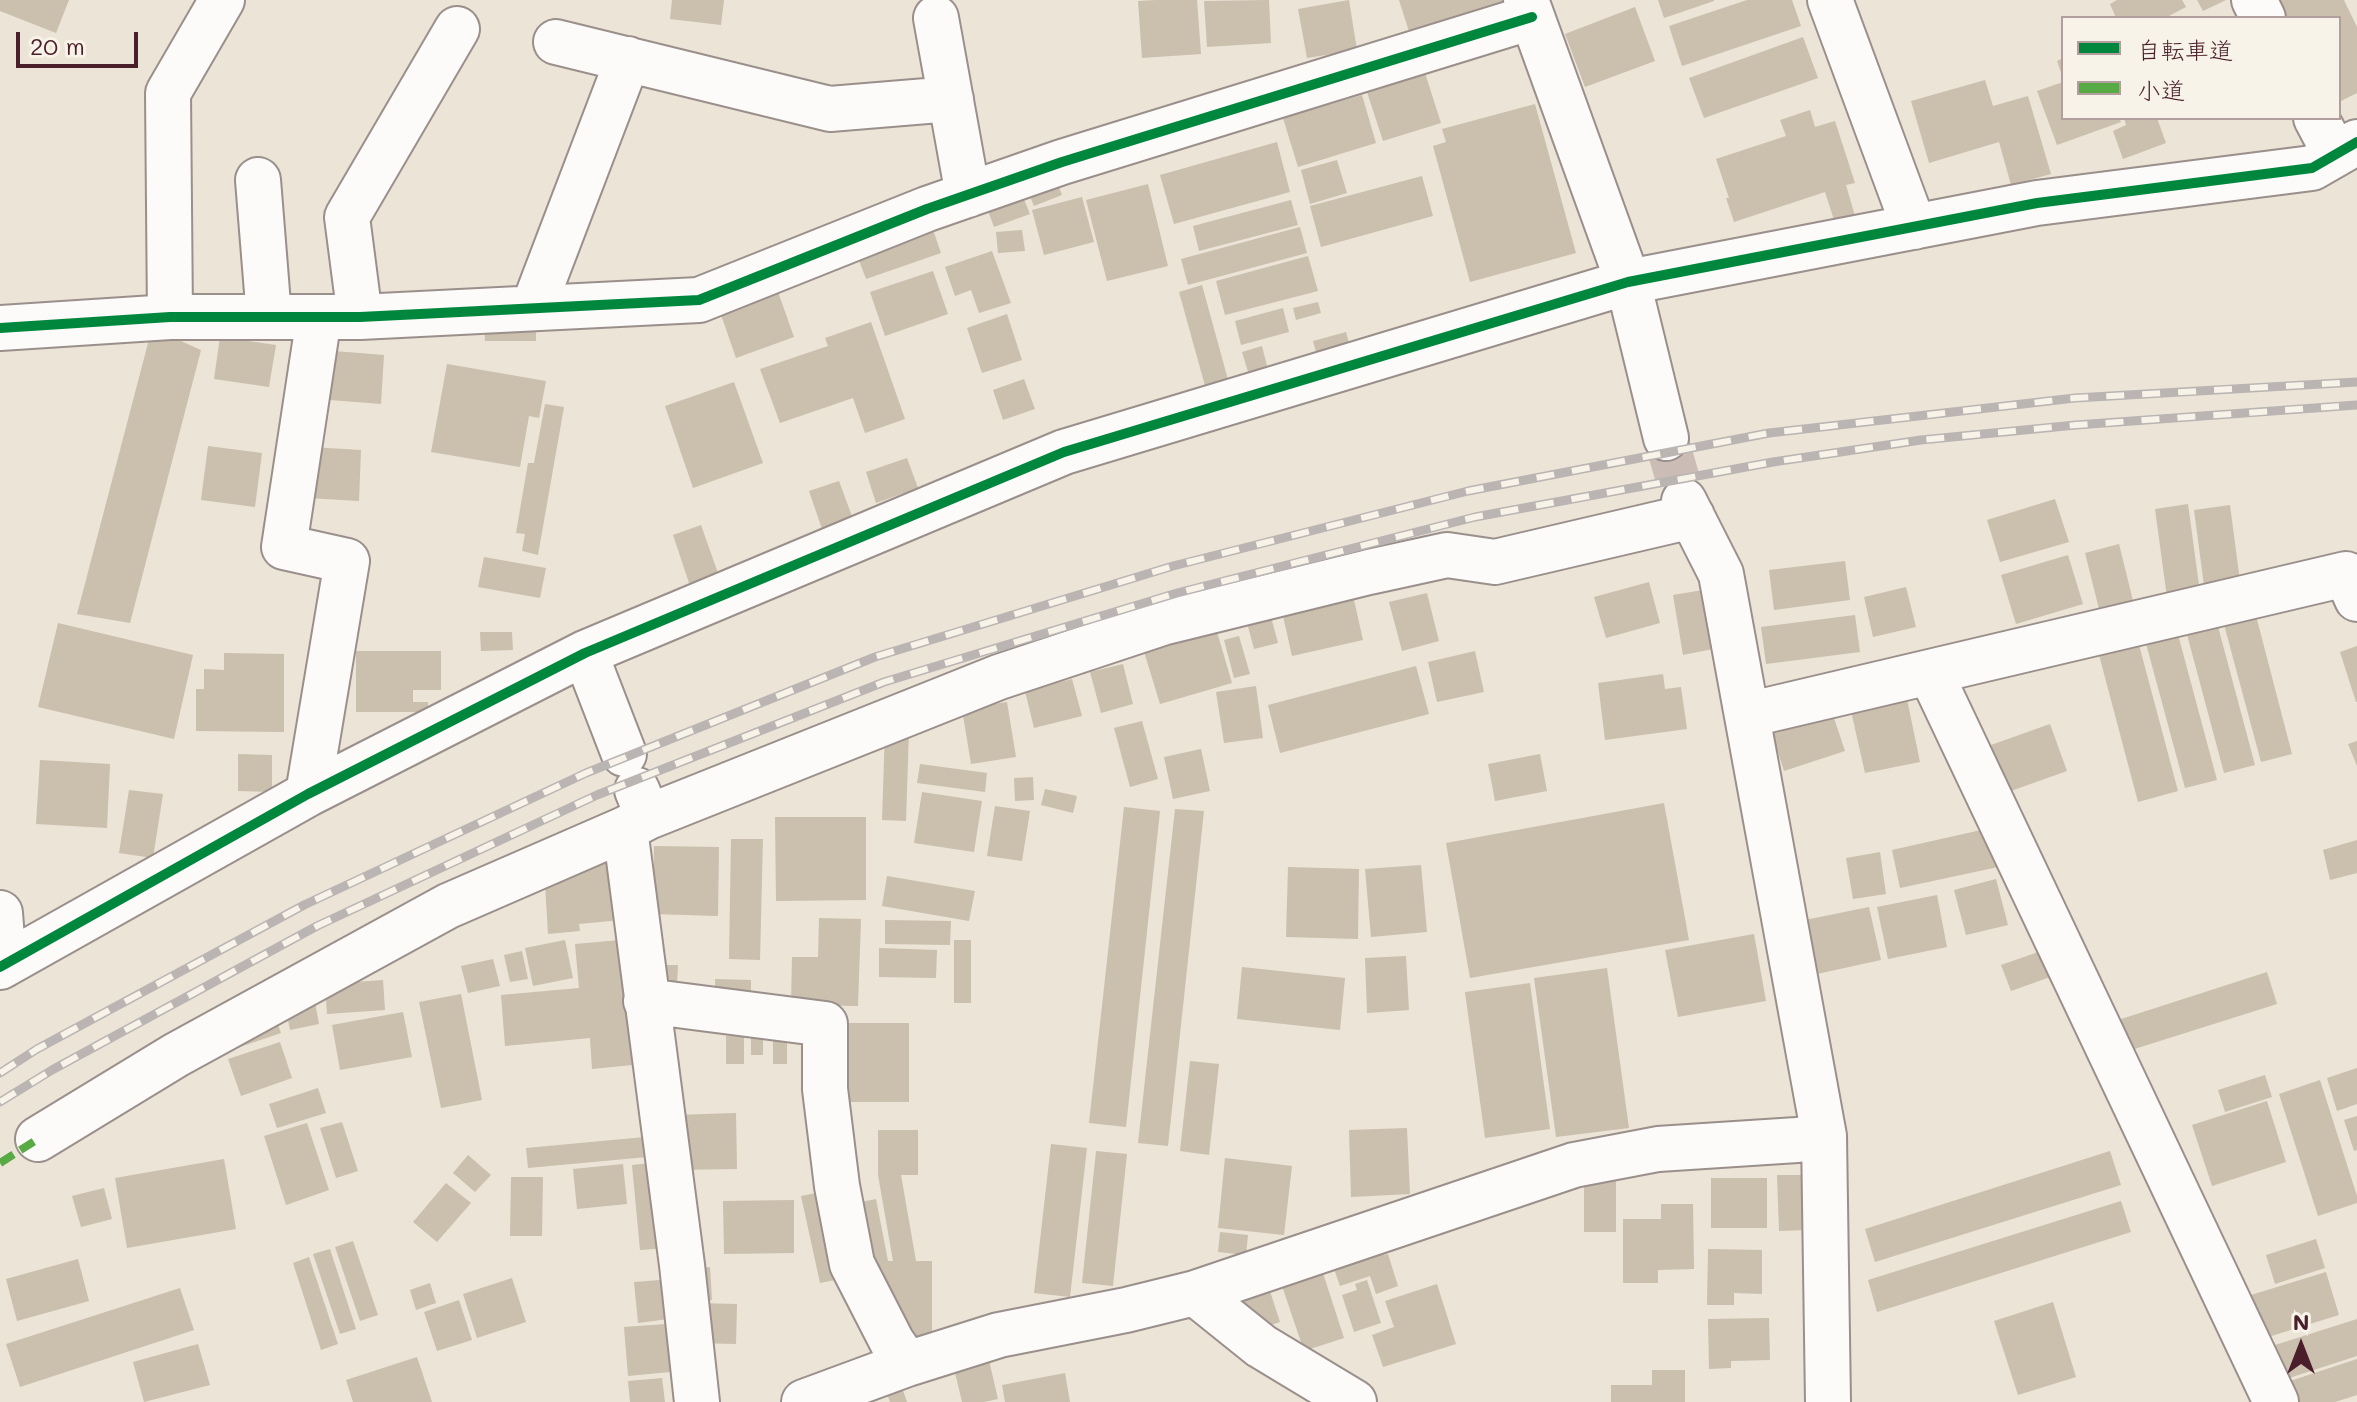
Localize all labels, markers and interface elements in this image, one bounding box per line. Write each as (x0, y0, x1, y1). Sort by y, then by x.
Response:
scale bar (20, 16, 142, 66)
legend (2061, 16, 2341, 120)
text: 20 m (30, 30, 85, 61)
text: 自転車道 (2137, 34, 2233, 65)
text: 小道 (2137, 74, 2185, 105)
north arrow (2261, 1306, 2341, 1386)
text: N (2293, 1307, 2309, 1336)

